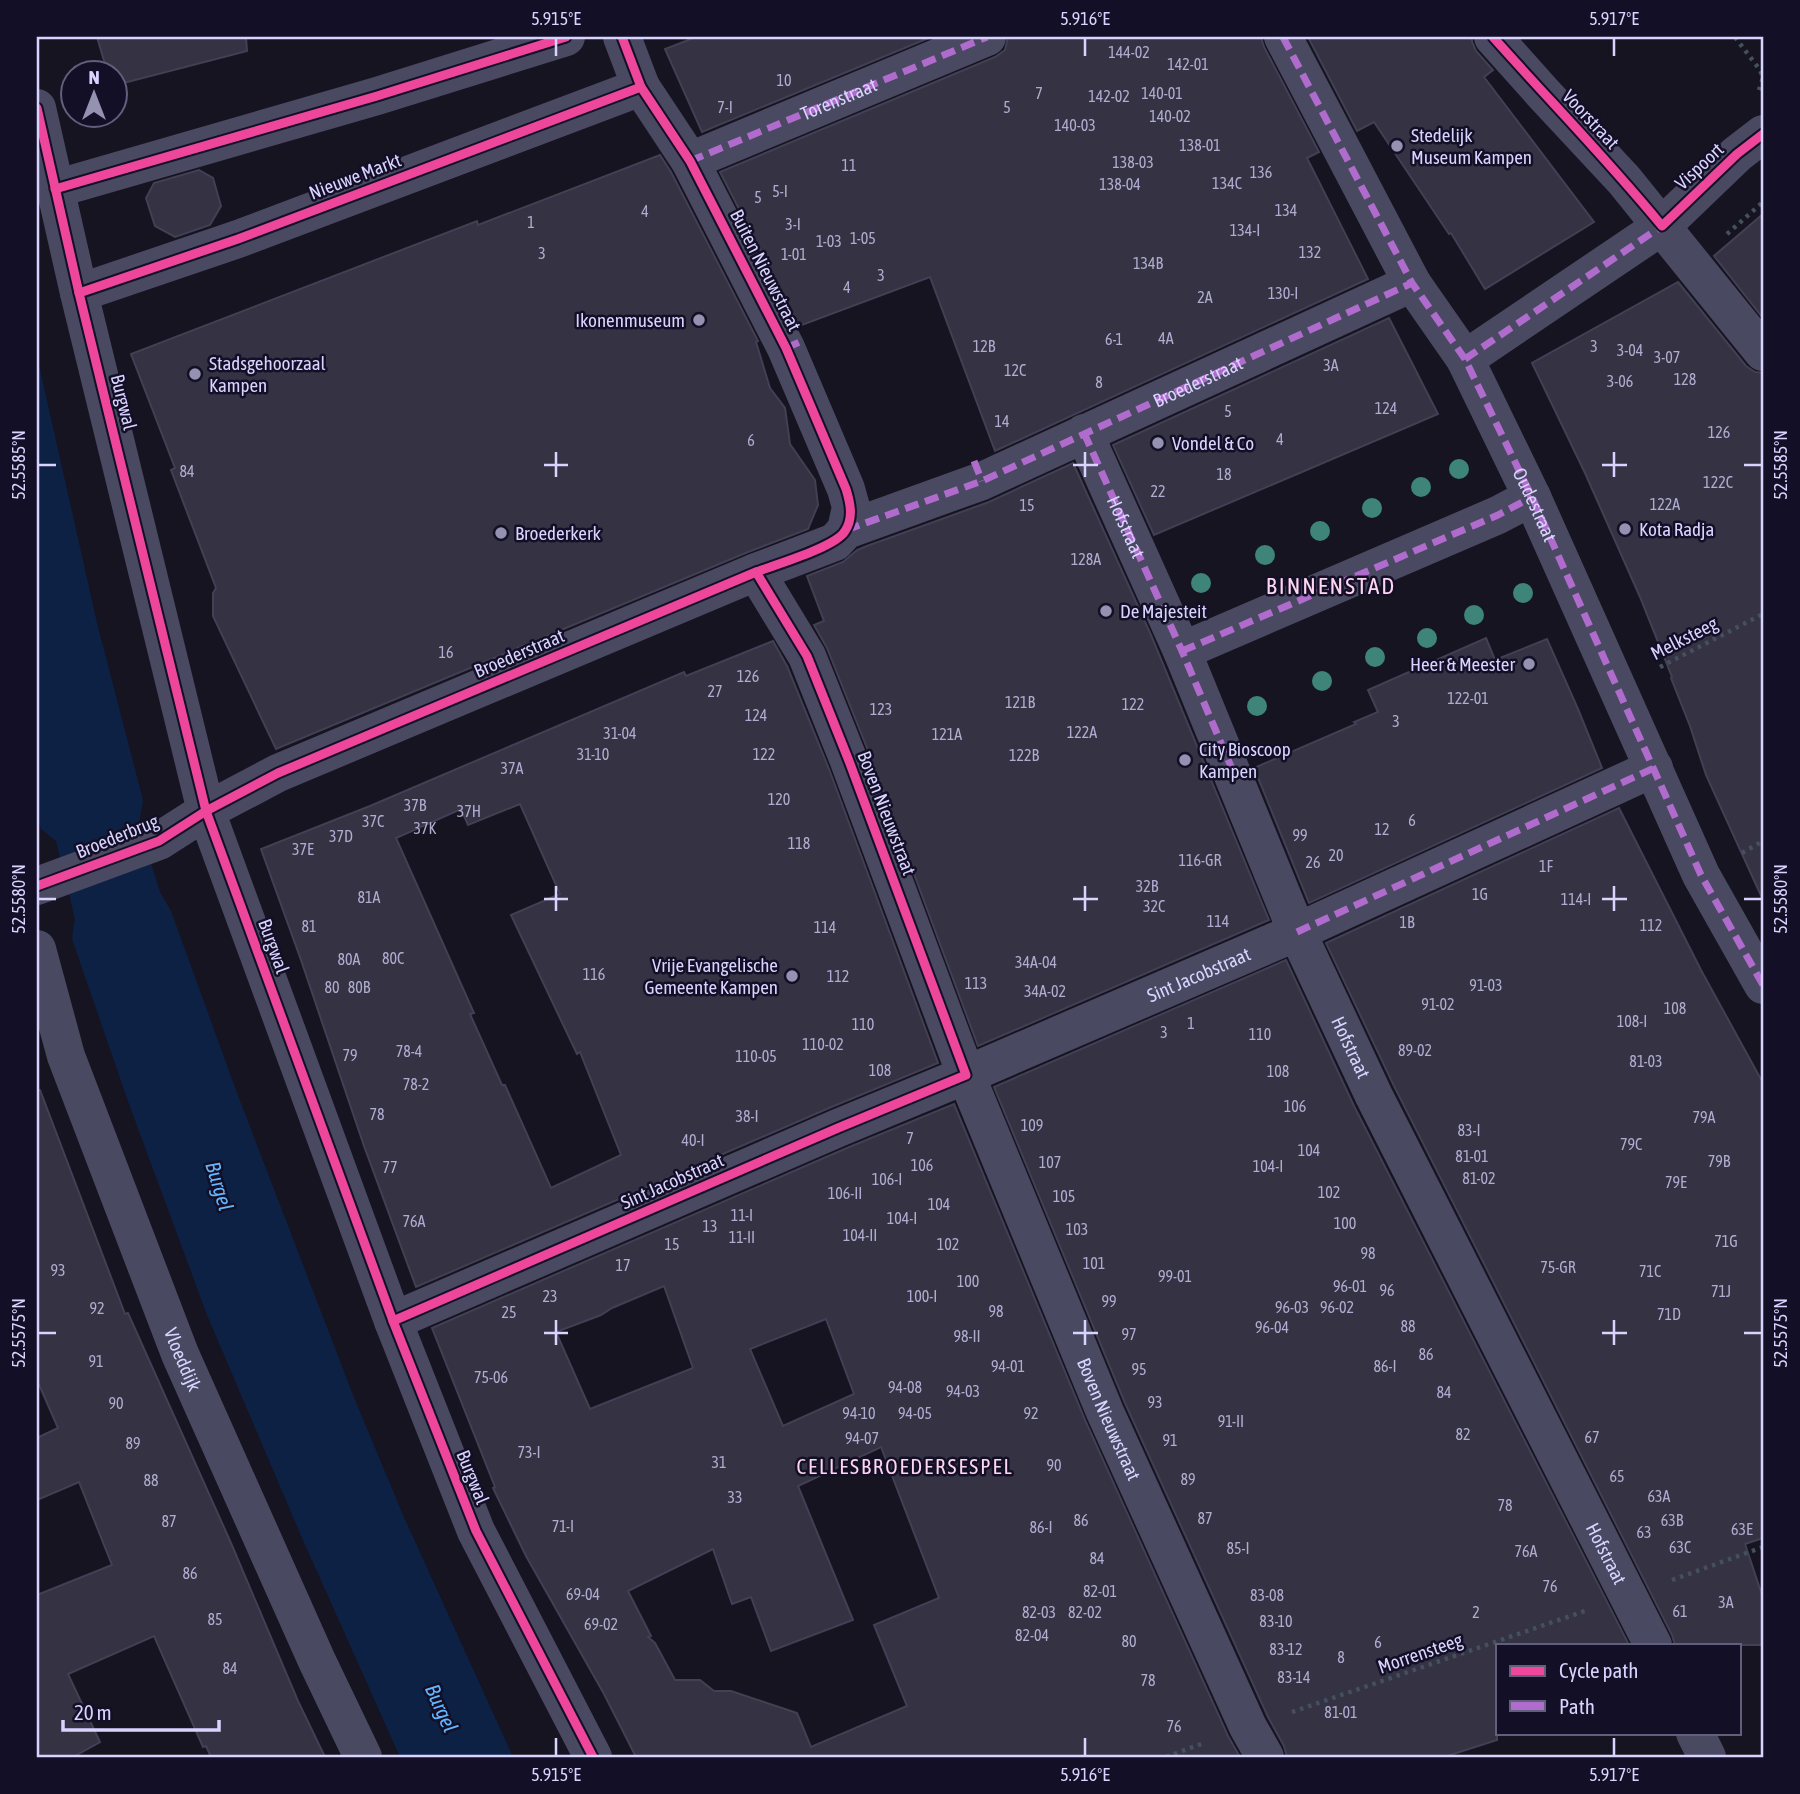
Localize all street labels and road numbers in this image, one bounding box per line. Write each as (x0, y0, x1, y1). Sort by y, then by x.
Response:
street label: Torenstraat (797, 73, 880, 125)
street label: Voorstraat (1558, 85, 1624, 153)
street label: Vispoort (1670, 138, 1728, 194)
street label: Nieuwe Markt (306, 148, 404, 204)
street label: Buiten Nieuwstraat (726, 206, 806, 334)
street label: Broederstraat (1149, 352, 1246, 412)
street label: Burgwal (107, 372, 141, 432)
street label: Oudestraat (1509, 464, 1561, 545)
street label: Hofstraat (1103, 492, 1150, 561)
street label: Melksteeg (1647, 611, 1722, 664)
street label: Broederstraat (471, 624, 567, 682)
street label: Boven Nieuwstraat (853, 748, 921, 878)
street label: Broederbrug (72, 809, 162, 863)
street label: Burgwal (254, 916, 294, 976)
street label: Sint Jacobstraat (1144, 943, 1254, 1006)
street label: Hofstraat (1327, 1013, 1375, 1082)
street label: Sint Jacobstraat (617, 1149, 727, 1213)
street label: Vloeddijk (160, 1325, 206, 1395)
street label: Boven Nieuwstraat (1073, 1355, 1145, 1484)
street label: Burgwal (452, 1447, 494, 1507)
street label: Hofstraat (1582, 1519, 1631, 1588)
street label: Morrensteeg (1375, 1628, 1466, 1678)

